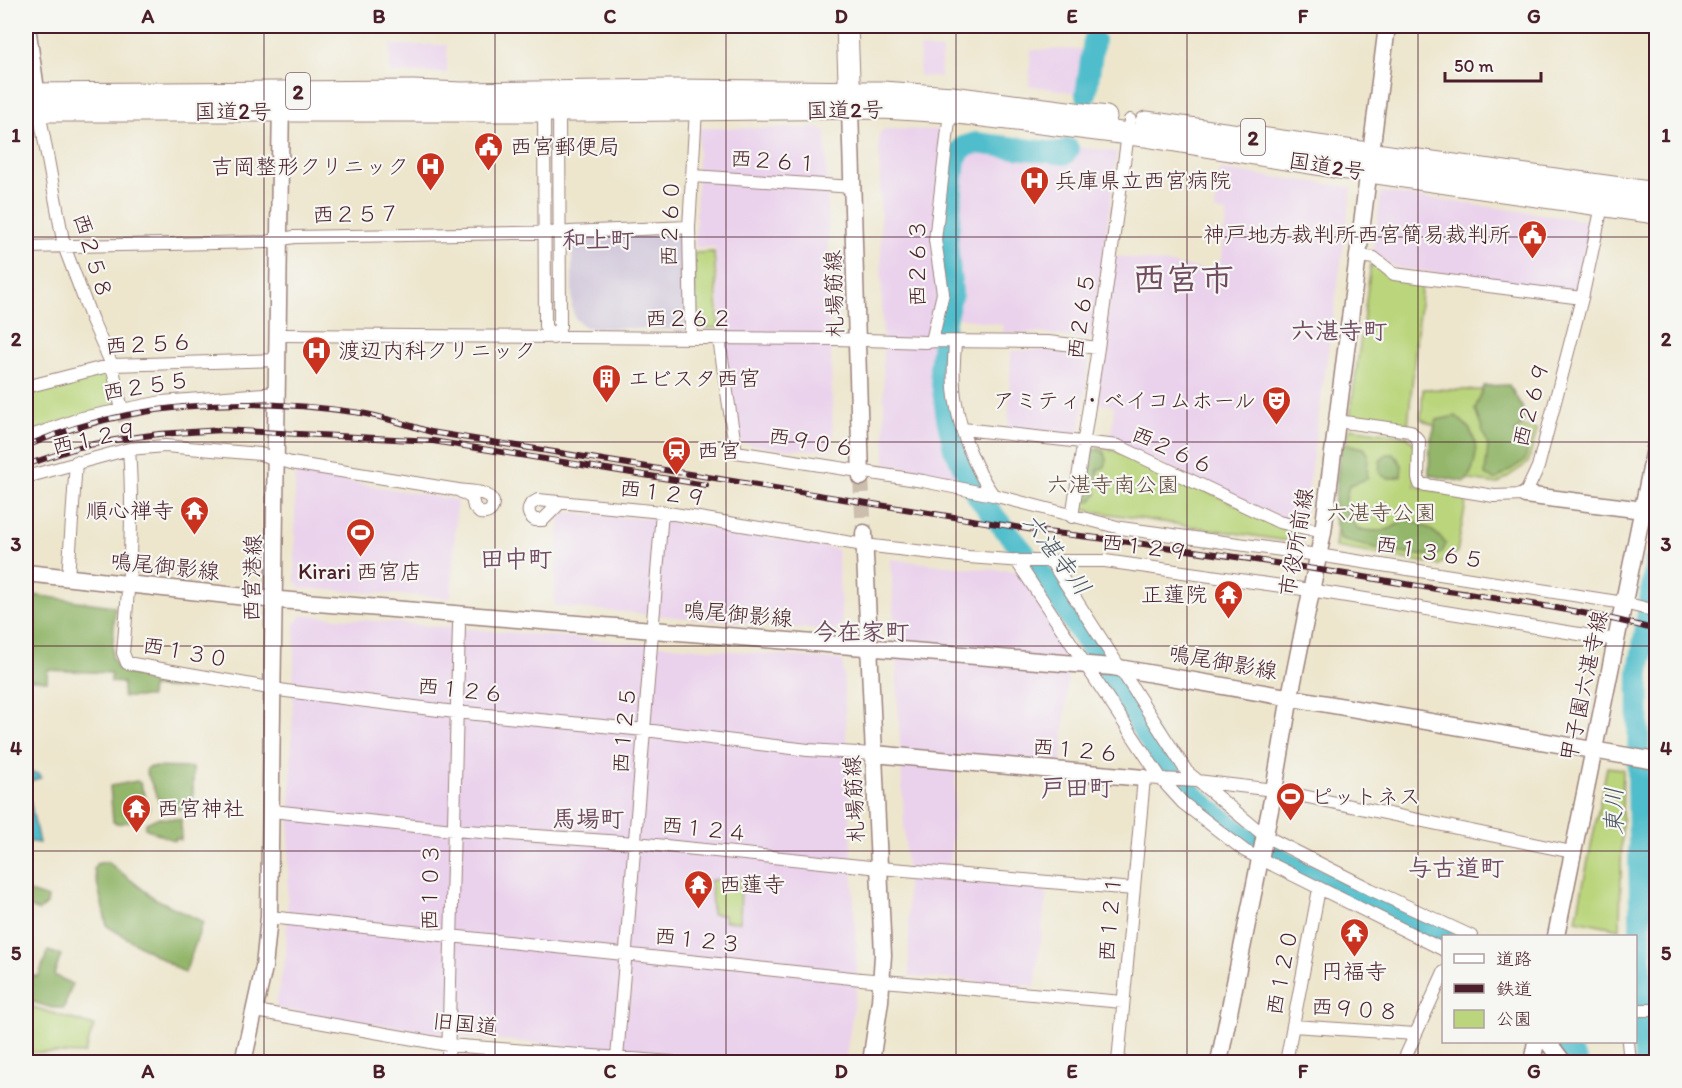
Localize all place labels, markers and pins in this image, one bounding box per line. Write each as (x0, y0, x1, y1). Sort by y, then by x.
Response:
public building icon: 西宮郵便局 (473, 130, 505, 172)
place label: 西宮郵便局 (510, 133, 620, 160)
hospital icon: 吉岡整形クリニック (414, 150, 446, 192)
place label: 吉岡整形クリニック (211, 153, 409, 180)
hospital icon: 兵庫県立西宮病院 (1018, 164, 1050, 206)
place label: 兵庫県立西宮病院 (1055, 167, 1231, 194)
public building icon: 神戸地方裁判所西宮簡易裁判所 (1516, 218, 1548, 260)
place label: 神戸地方裁判所西宮簡易裁判所 (1203, 221, 1511, 248)
hospital icon: 渡辺内科クリニック (301, 334, 333, 376)
place label: 渡辺内科クリニック (338, 337, 536, 364)
building icon: エビスタ西宮 (591, 362, 623, 404)
place label: エビスタ西宮 (628, 365, 760, 392)
theatre icon: アミティ・ベイコムホール (1261, 384, 1293, 426)
place label: アミティ・ベイコムホール (993, 387, 1256, 414)
station icon: 西宮 (660, 434, 692, 476)
place label: 西宮 (697, 437, 741, 464)
temple icon: 順心禅寺 (179, 494, 211, 536)
place label: 順心禅寺 (86, 497, 174, 524)
sports icon: Kirari 西宮店 (344, 516, 376, 558)
place label: Kirari 西宮店 (298, 558, 422, 585)
temple icon: 正蓮院 (1212, 578, 1244, 620)
place label: 正蓮院 (1141, 581, 1207, 608)
sports icon: ピットネス (1274, 780, 1306, 822)
place label: ピットネス (1311, 783, 1421, 810)
temple icon: 西宮神社 (120, 792, 152, 834)
place label: 西宮神社 (157, 795, 245, 822)
temple icon: 西蓮寺 (682, 868, 714, 910)
place label: 西蓮寺 (719, 871, 785, 898)
temple icon: 円福寺 (1338, 916, 1370, 958)
place label: 円福寺 (1321, 958, 1387, 985)

